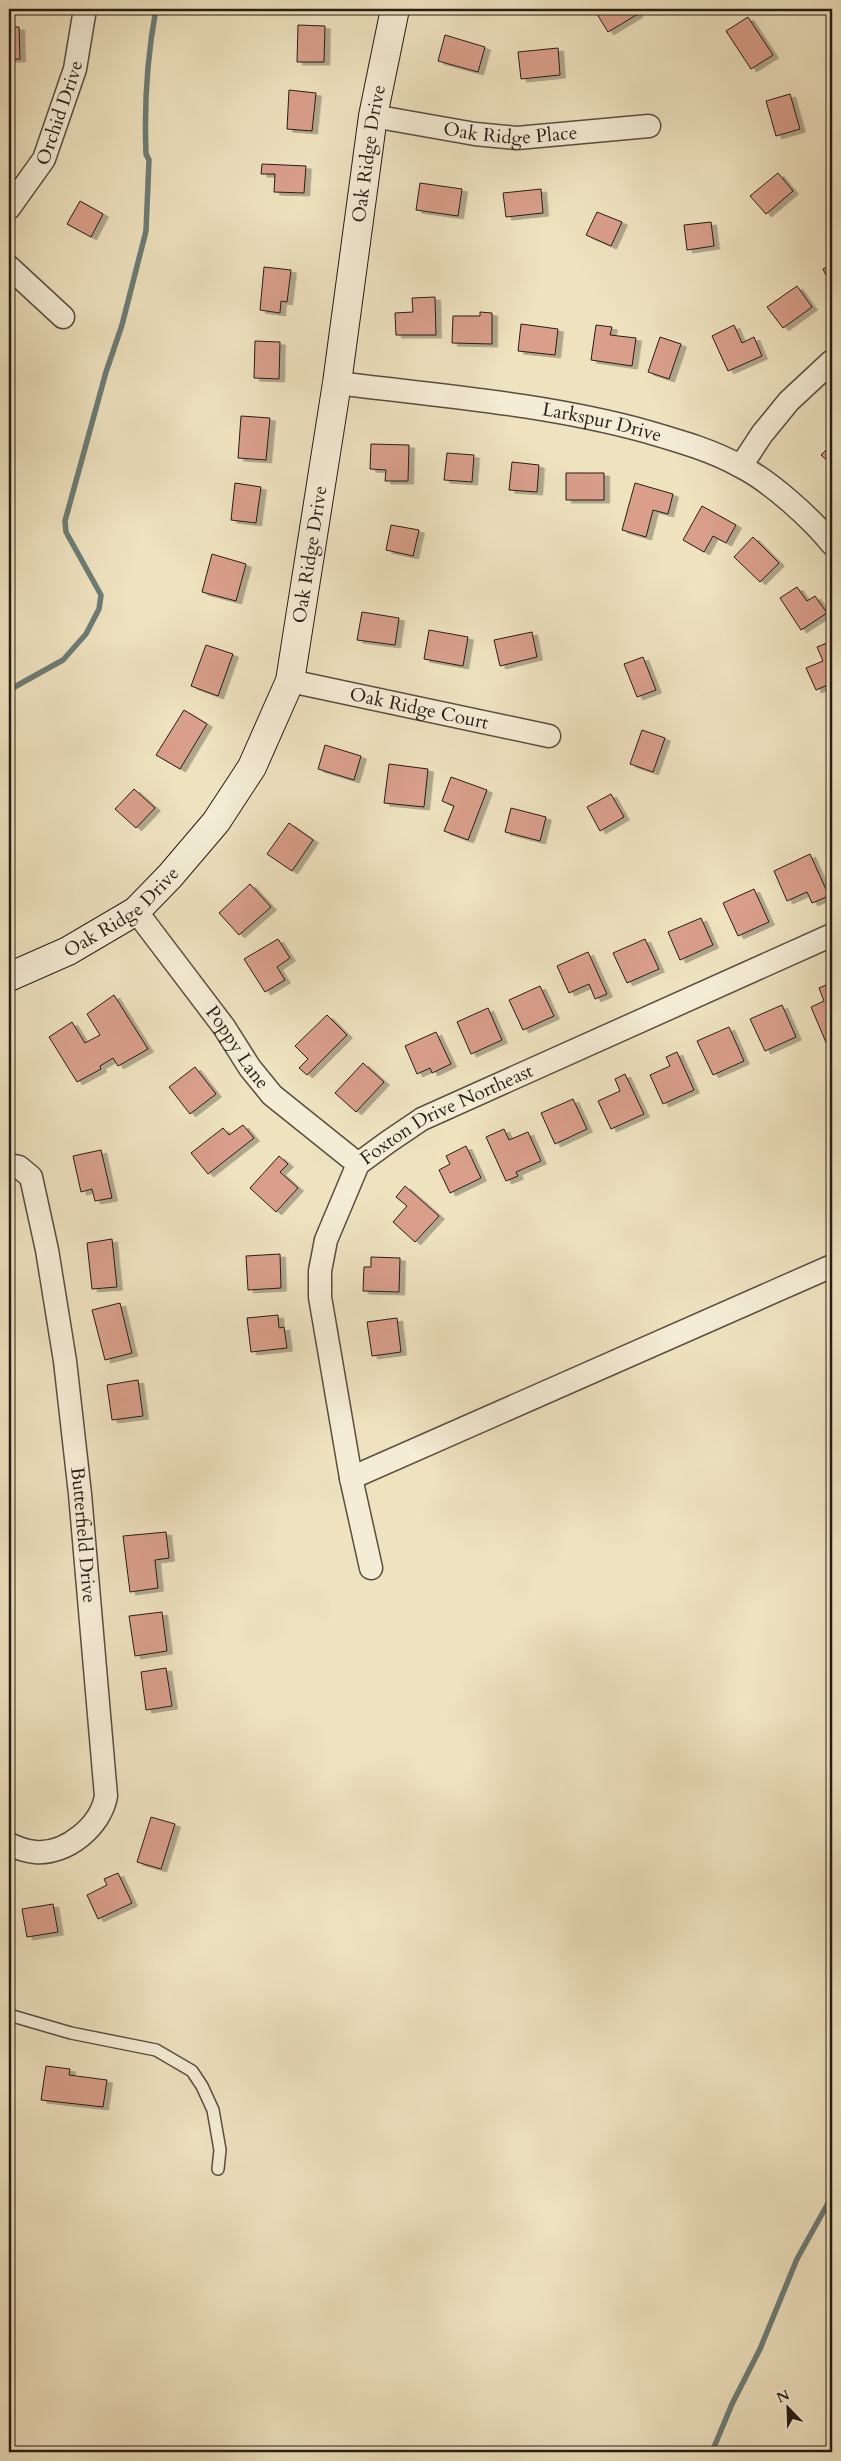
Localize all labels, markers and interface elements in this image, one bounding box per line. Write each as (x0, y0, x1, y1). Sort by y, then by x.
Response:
street label: Orchid Drive (30, 59, 89, 169)
street label: Oak Ridge Drive (346, 83, 392, 224)
street label: Oak Ridge Place (441, 116, 578, 151)
street label: Larkspur Drive (540, 396, 665, 448)
street label: Oak Ridge Drive (286, 484, 334, 625)
street label: Oak Ridge Court (347, 681, 491, 736)
street label: Oak Ridge Drive (59, 861, 185, 964)
street label: Poppy Lane (199, 1000, 275, 1095)
street label: Foxton Drive Northeast (355, 1058, 537, 1171)
street label: Butterfield Drive (64, 1466, 102, 1604)
north arrow (764, 2384, 814, 2434)
text: N (774, 2385, 792, 2408)

